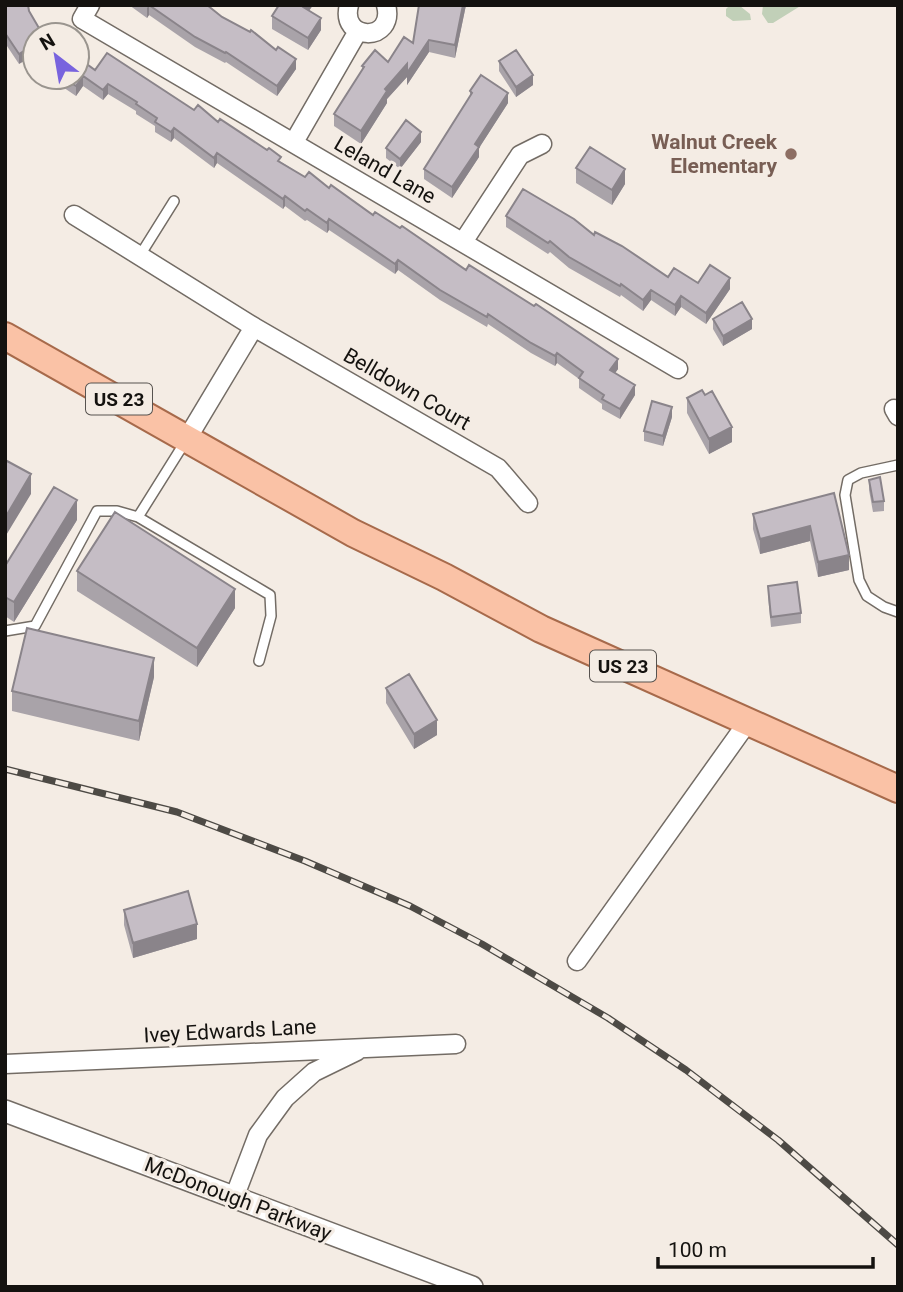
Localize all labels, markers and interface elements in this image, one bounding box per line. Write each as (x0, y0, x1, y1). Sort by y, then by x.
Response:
north arrow (21, 21, 91, 91)
text: N (36, 29, 59, 55)
place label: Walnut Creek Elementary (651, 130, 778, 178)
street label: Leland Lane (330, 131, 440, 209)
marker: Walnut Creek Elementary (783, 146, 799, 162)
street label: Belldown Court (339, 343, 475, 435)
road number: US 23 (86, 384, 152, 414)
road number: US 23 (590, 650, 656, 681)
street label: Ivey Edwards Lane (143, 1014, 317, 1048)
street label: McDonough Parkway (141, 1152, 335, 1246)
scale bar (658, 1226, 873, 1270)
text: 100 m (668, 1238, 727, 1262)

